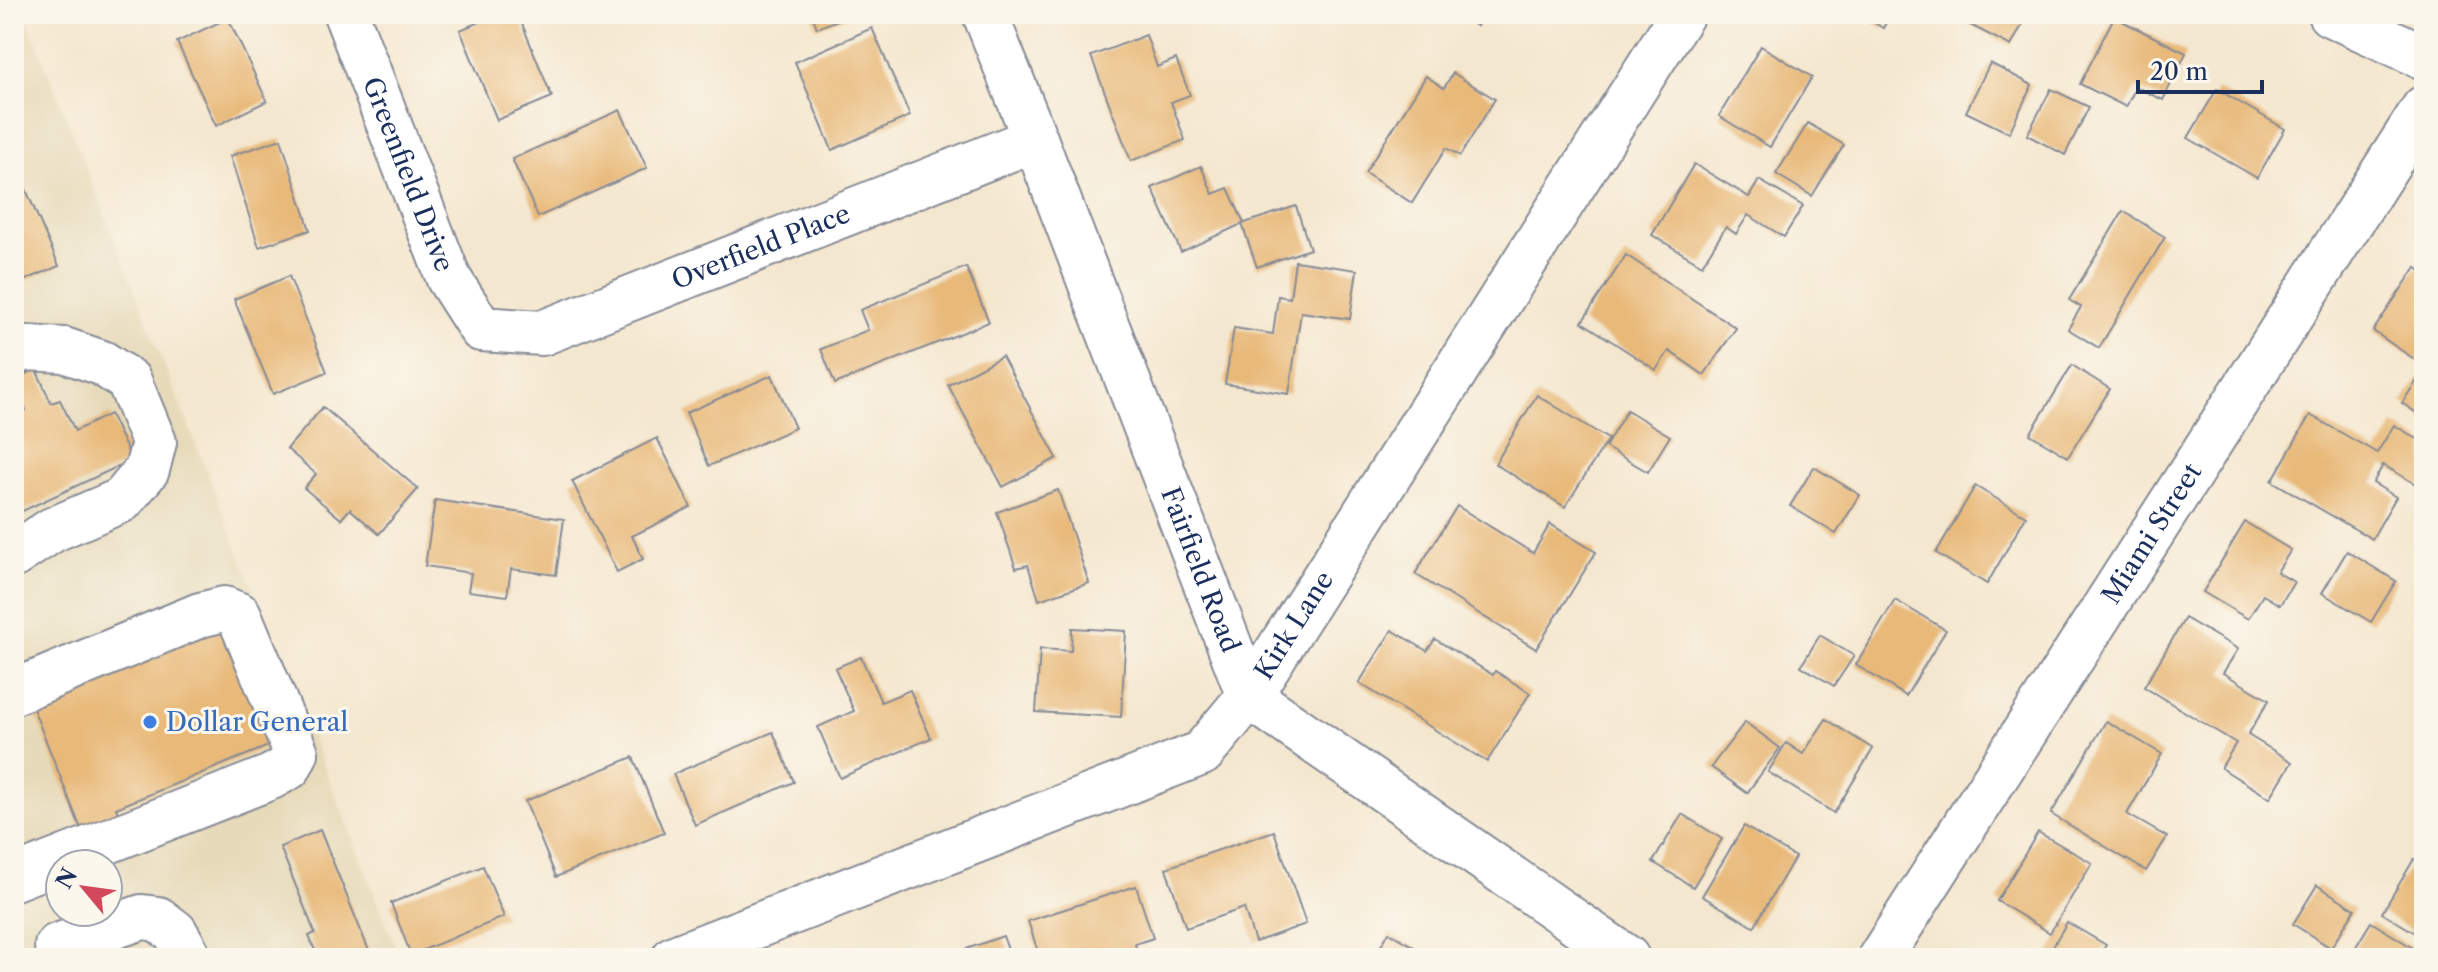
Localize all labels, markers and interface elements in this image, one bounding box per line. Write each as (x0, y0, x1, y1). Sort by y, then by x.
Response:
scale bar (2138, 44, 2262, 94)
text: 20 m (2150, 57, 2208, 86)
street label: Greenfield Drive (356, 72, 461, 276)
street label: Overfield Place (667, 197, 855, 296)
street label: Miami Street (2095, 457, 2209, 610)
street label: Fairfield Road (1154, 483, 1247, 657)
street label: Kirk Lane (1248, 565, 1340, 685)
place label: Dollar General (166, 706, 348, 738)
marker: Dollar General (141, 713, 159, 731)
north arrow (44, 848, 124, 928)
text: N (51, 864, 83, 893)

